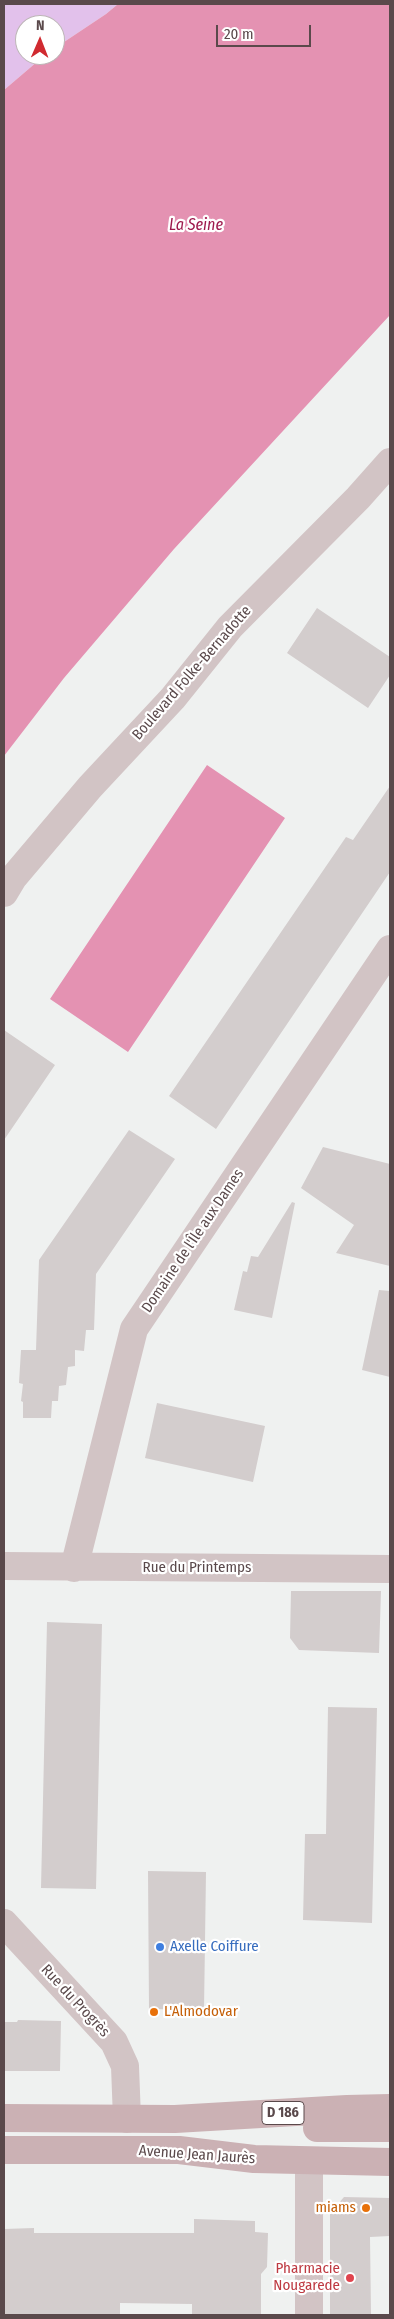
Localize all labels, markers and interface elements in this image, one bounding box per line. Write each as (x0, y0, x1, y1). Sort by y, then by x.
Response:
north arrow (15, 15, 65, 65)
scale bar (219, 15, 314, 47)
text: N (36, 17, 45, 34)
text: 20 m (224, 25, 254, 43)
water label: La Seine (169, 216, 223, 236)
street label: Boulevard Folke-Bernadotte (129, 602, 255, 744)
street label: Domaine de l'Île aux Dames (138, 1166, 248, 1316)
street label: Rue du Printemps (143, 1559, 251, 1577)
place label: Axelle Coiffure (170, 1938, 259, 1956)
marker: Axelle Coiffure (154, 1941, 166, 1953)
street label: Rue du Progrès (37, 1961, 113, 2041)
place label: L'Almodovar (164, 2003, 238, 2021)
marker: L'Almodovar (148, 2006, 160, 2018)
road number: D 186 (262, 2102, 304, 2124)
street label: Avenue Jean Jaurès (138, 2142, 256, 2168)
place label: miams (315, 2199, 356, 2217)
marker: miams (360, 2202, 372, 2214)
place label: Pharmacie Nougarede (273, 2260, 340, 2295)
marker: Pharmacie Nougarede (344, 2272, 356, 2284)

